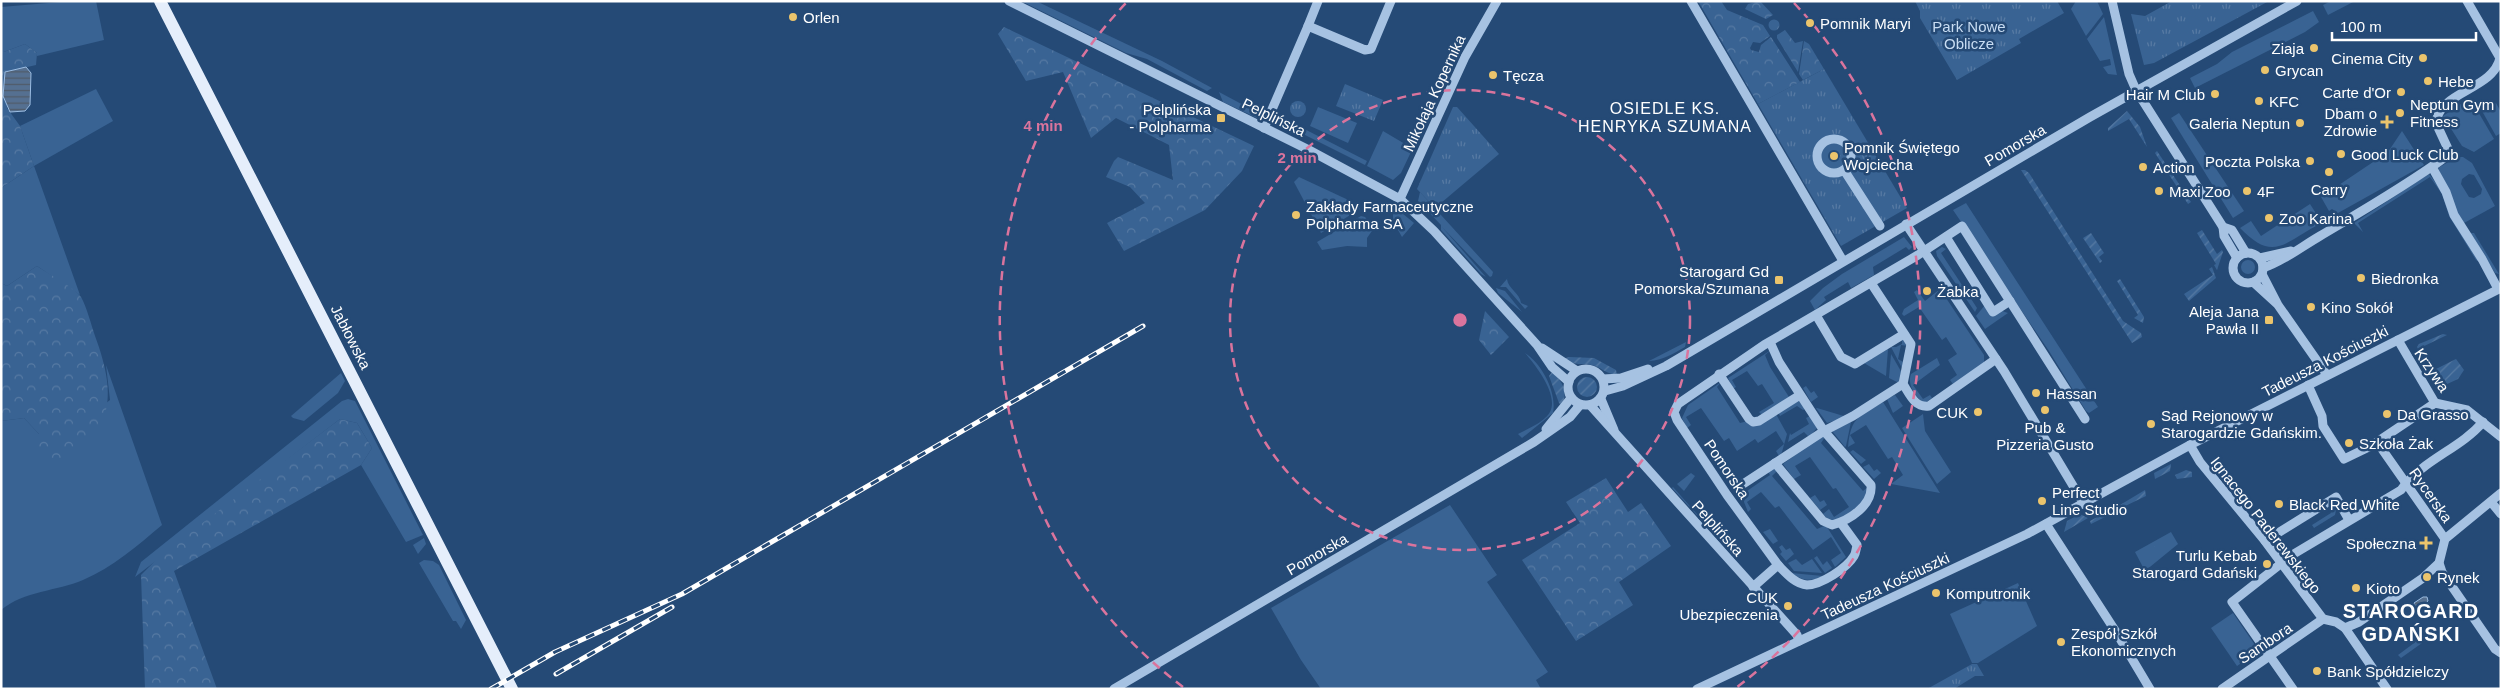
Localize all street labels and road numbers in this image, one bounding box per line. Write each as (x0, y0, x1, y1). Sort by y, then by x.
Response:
street label: Mikołaja Kopernika (1400, 31, 1469, 154)
street label: Pelplińska (1240, 94, 1309, 140)
street label: Pomorska (1982, 120, 2049, 169)
street label: Jabłowska (328, 302, 375, 373)
street label: Tadeusza Kościuszki (2259, 322, 2391, 400)
street label: Krzywa (2411, 345, 2453, 396)
street label: Pomorska (1701, 436, 1753, 502)
street label: Ignacego Paderewskiego (2207, 453, 2325, 597)
street label: Rycerska (2406, 465, 2456, 526)
street label: Pelplińska (1689, 497, 1748, 560)
street label: Pomorska (1284, 529, 1351, 578)
street label: Tadeusza Kościuszki (1818, 549, 1952, 623)
street label: Sambora (2235, 619, 2296, 667)

